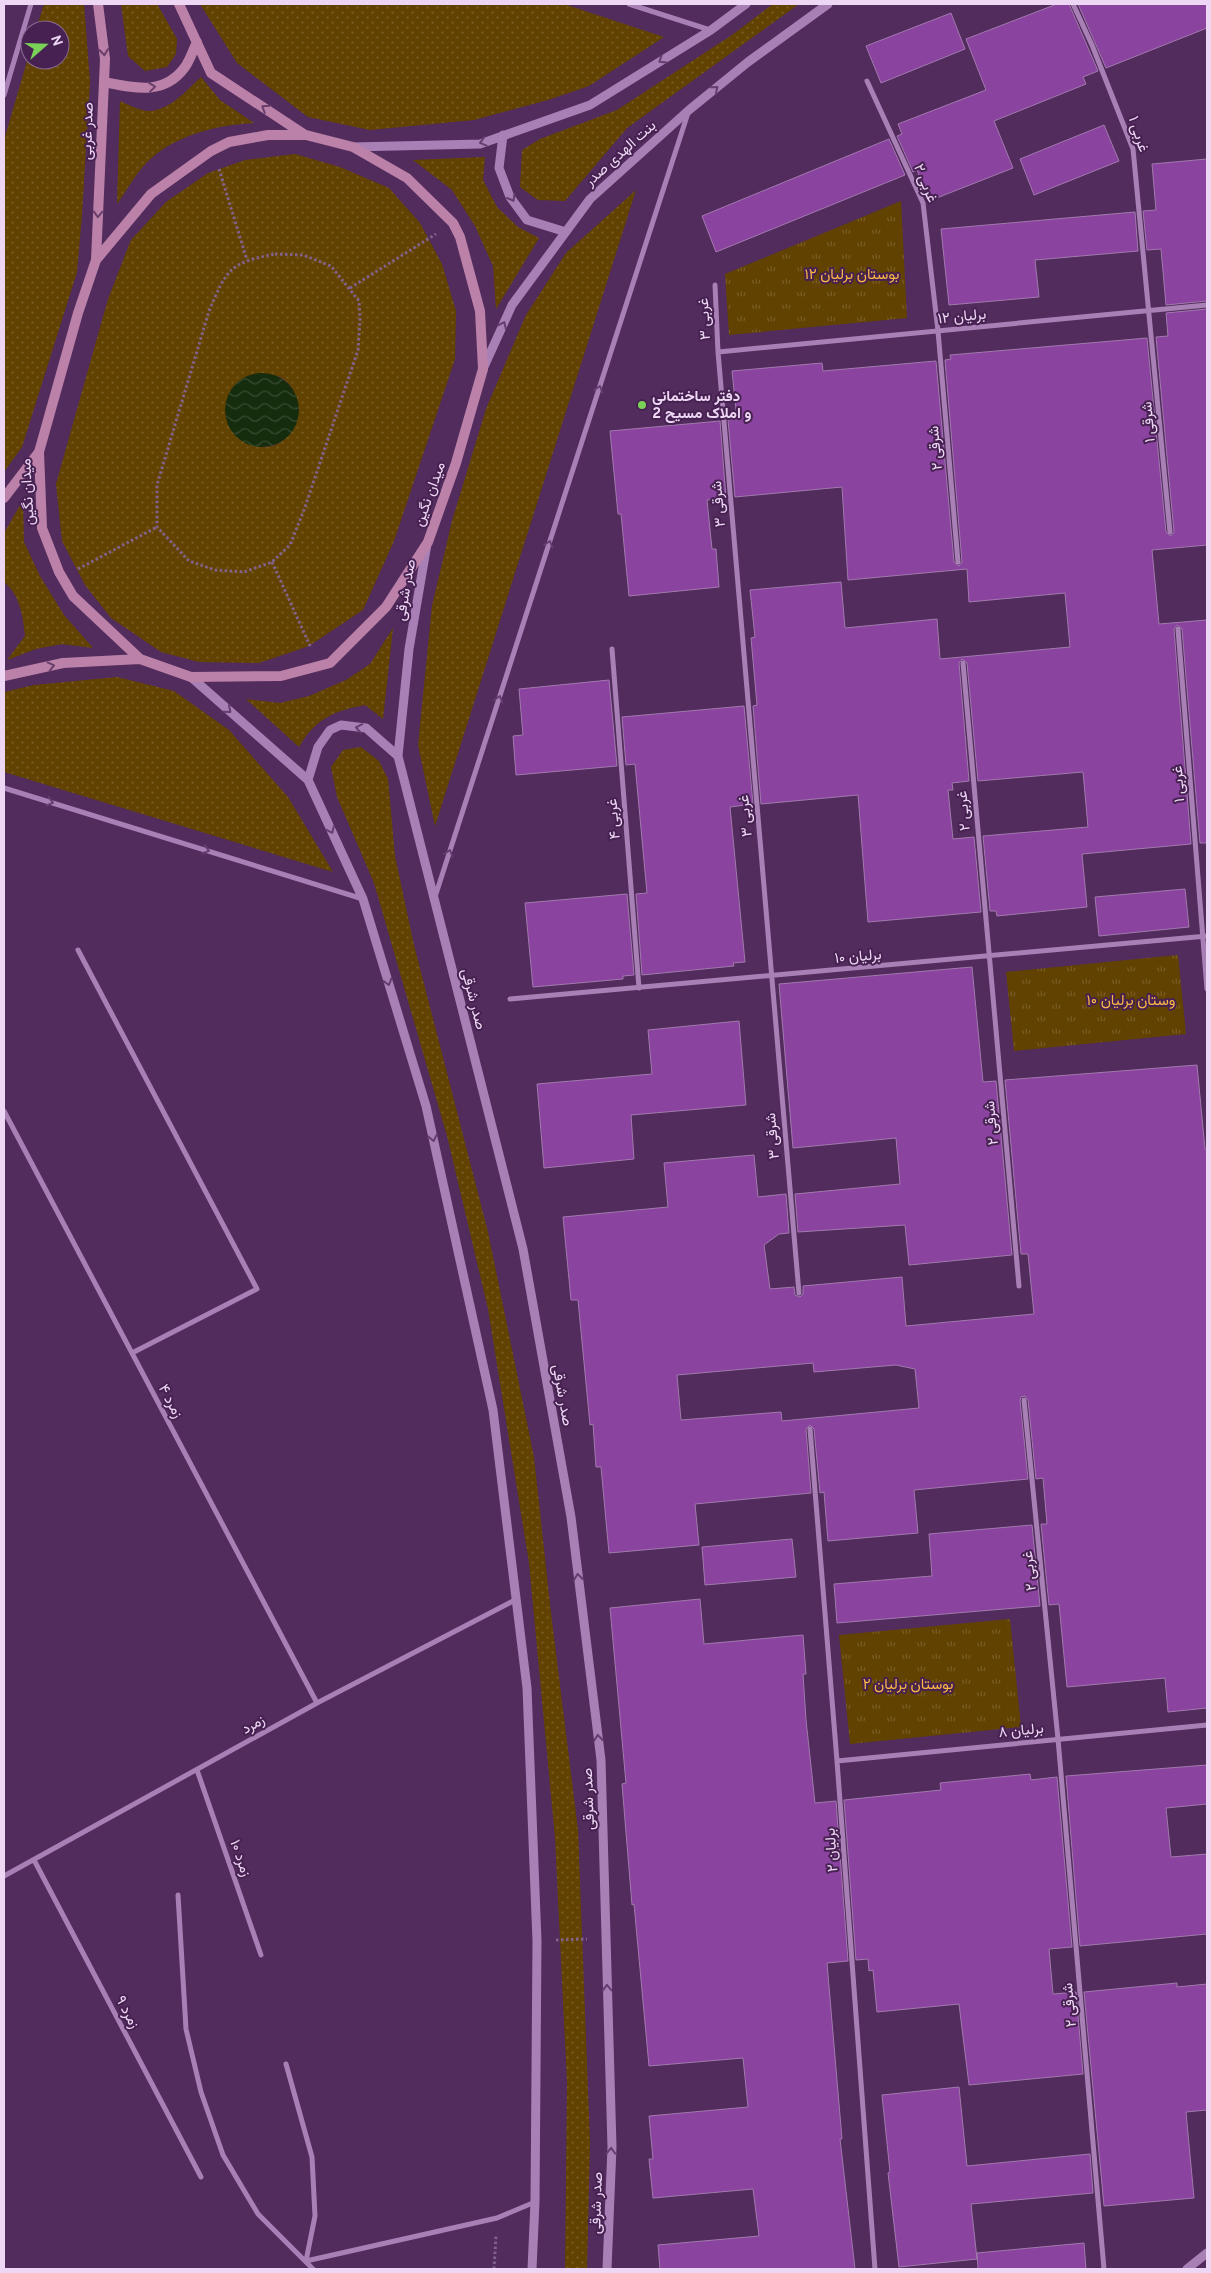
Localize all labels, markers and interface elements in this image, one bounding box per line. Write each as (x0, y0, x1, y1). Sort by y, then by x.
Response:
north arrow (20, 20, 70, 70)
text: N (46, 33, 66, 49)
one-way arrow (98, 48, 109, 56)
one-way arrow (658, 54, 667, 64)
one-way arrow (148, 82, 156, 93)
one-way arrow (709, 86, 718, 94)
street label: صدر غربی (78, 102, 99, 160)
one-way arrow (261, 105, 270, 115)
street label: ۱ غربی (1123, 114, 1152, 155)
street label: بنت الهدی صدر (580, 117, 661, 192)
one-way arrow (480, 136, 488, 146)
street label: ۲ غربی (908, 161, 941, 206)
one-way arrow (505, 193, 515, 202)
one-way arrow (93, 211, 104, 219)
park label: بوستان برلیان ۱۲ (804, 266, 900, 285)
street label: ۳ غربی (695, 297, 716, 340)
street label: برلیان ۱۲ (937, 305, 987, 329)
one-way arrow (497, 321, 507, 330)
one-way arrow (593, 386, 603, 394)
place label: دفتر ساختمانی و املاک مسیح 2 (652, 388, 752, 424)
marker: دفتر ساختمانی و املاک مسیح 2 (636, 399, 648, 411)
street label: ۱ شرقی (1138, 400, 1161, 443)
street label: ۲ شرقی (925, 425, 948, 471)
street label: میدان نگین (17, 458, 40, 526)
street label: میدان نگین (410, 460, 451, 529)
street label: ۳ شرقی (708, 480, 731, 528)
one-way arrow (543, 540, 553, 549)
street label: صدر شرقی (392, 558, 421, 623)
one-way arrow (47, 661, 56, 672)
one-way arrow (493, 695, 503, 703)
one-way arrow (222, 704, 231, 713)
one-way arrow (355, 723, 364, 734)
street label: ۱ غربی (1169, 765, 1190, 803)
street label: ۲ غربی (953, 790, 976, 832)
street label: ۳ غربی (735, 794, 758, 838)
one-way arrow (46, 797, 54, 807)
street label: ۴ غربی (603, 797, 626, 840)
one-way arrow (325, 825, 336, 834)
one-way arrow (201, 845, 209, 855)
one-way arrow (443, 850, 453, 858)
street label: برلیان ۱۰ (834, 946, 882, 969)
street label: صدر شرقی (456, 967, 489, 1032)
one-way arrow (383, 978, 393, 986)
park label: وستان برلیان ۱۰ (1086, 992, 1176, 1011)
street label: ۲ شرقی (981, 1100, 1004, 1146)
street label: ۳ شرقی (762, 1112, 785, 1160)
one-way arrow (427, 1134, 438, 1143)
street label: صدر شرقی (547, 1363, 576, 1428)
street label: زمرد ۴ (153, 1381, 186, 1422)
street label: ۲ غربی (1019, 1550, 1042, 1592)
one-way arrow (573, 1573, 584, 1581)
park label: بوستان برلیان ۲ (863, 1676, 953, 1695)
street label: زمرد (239, 1711, 269, 1739)
street label: برلیان ۸ (998, 1720, 1045, 1743)
one-way arrow (593, 1734, 604, 1742)
street label: صدر شرقی (579, 1767, 600, 1830)
street label: برلیان ۲ (821, 1827, 844, 1873)
street label: زمرد ۱۰ (224, 1837, 255, 1880)
street label: ۲ شرقی (1059, 1982, 1082, 2028)
one-way arrow (602, 1984, 612, 1992)
street label: زمرد ۹ (110, 1993, 143, 2032)
one-way arrow (606, 2146, 617, 2154)
street label: صدر شرقی (587, 2172, 608, 2235)

